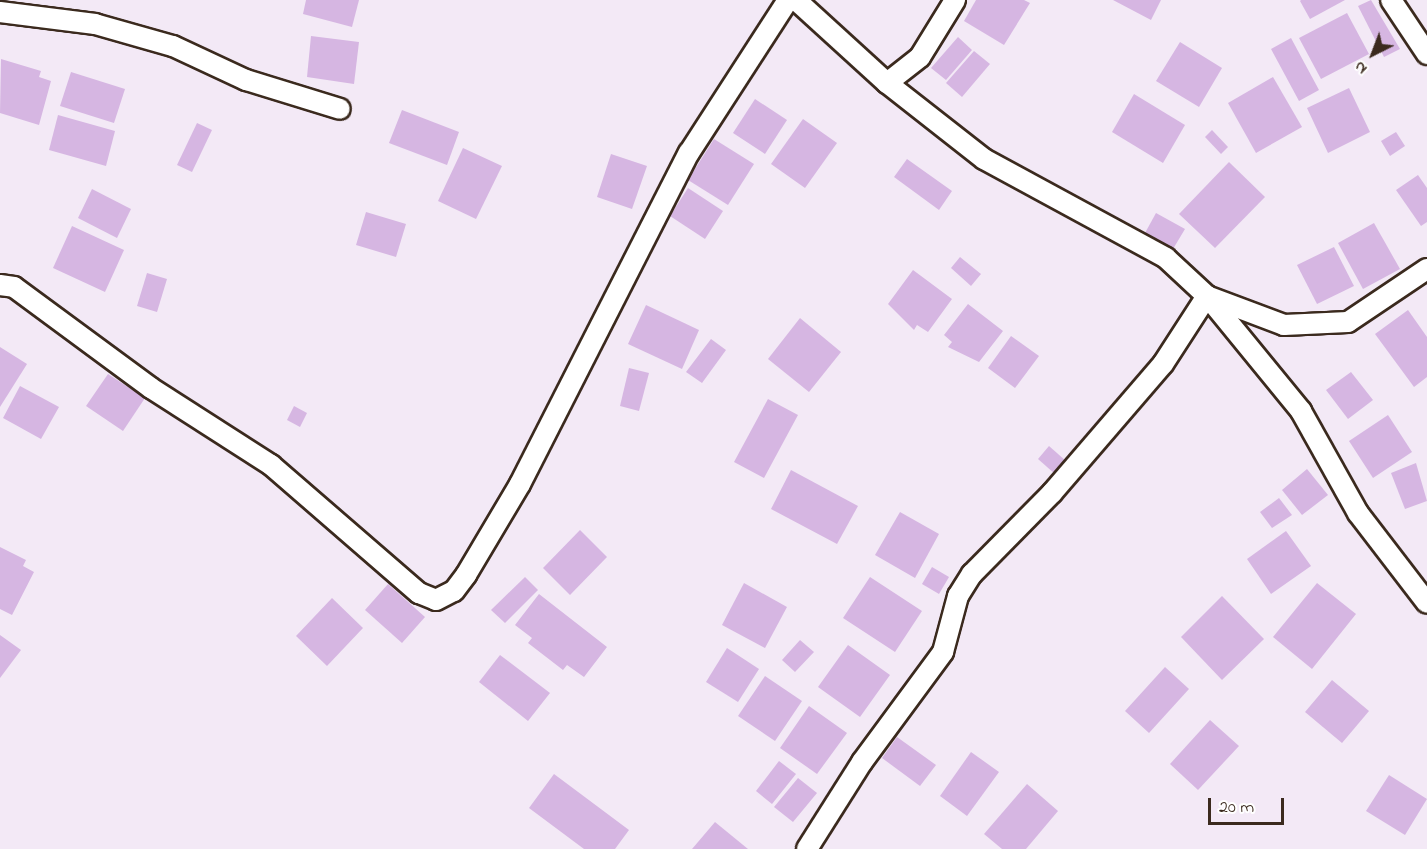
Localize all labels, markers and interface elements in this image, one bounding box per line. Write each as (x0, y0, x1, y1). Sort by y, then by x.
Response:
north arrow (1343, 24, 1403, 84)
text: N (1349, 55, 1373, 80)
scale bar (1211, 786, 1288, 824)
text: 20 m (1219, 795, 1254, 821)

